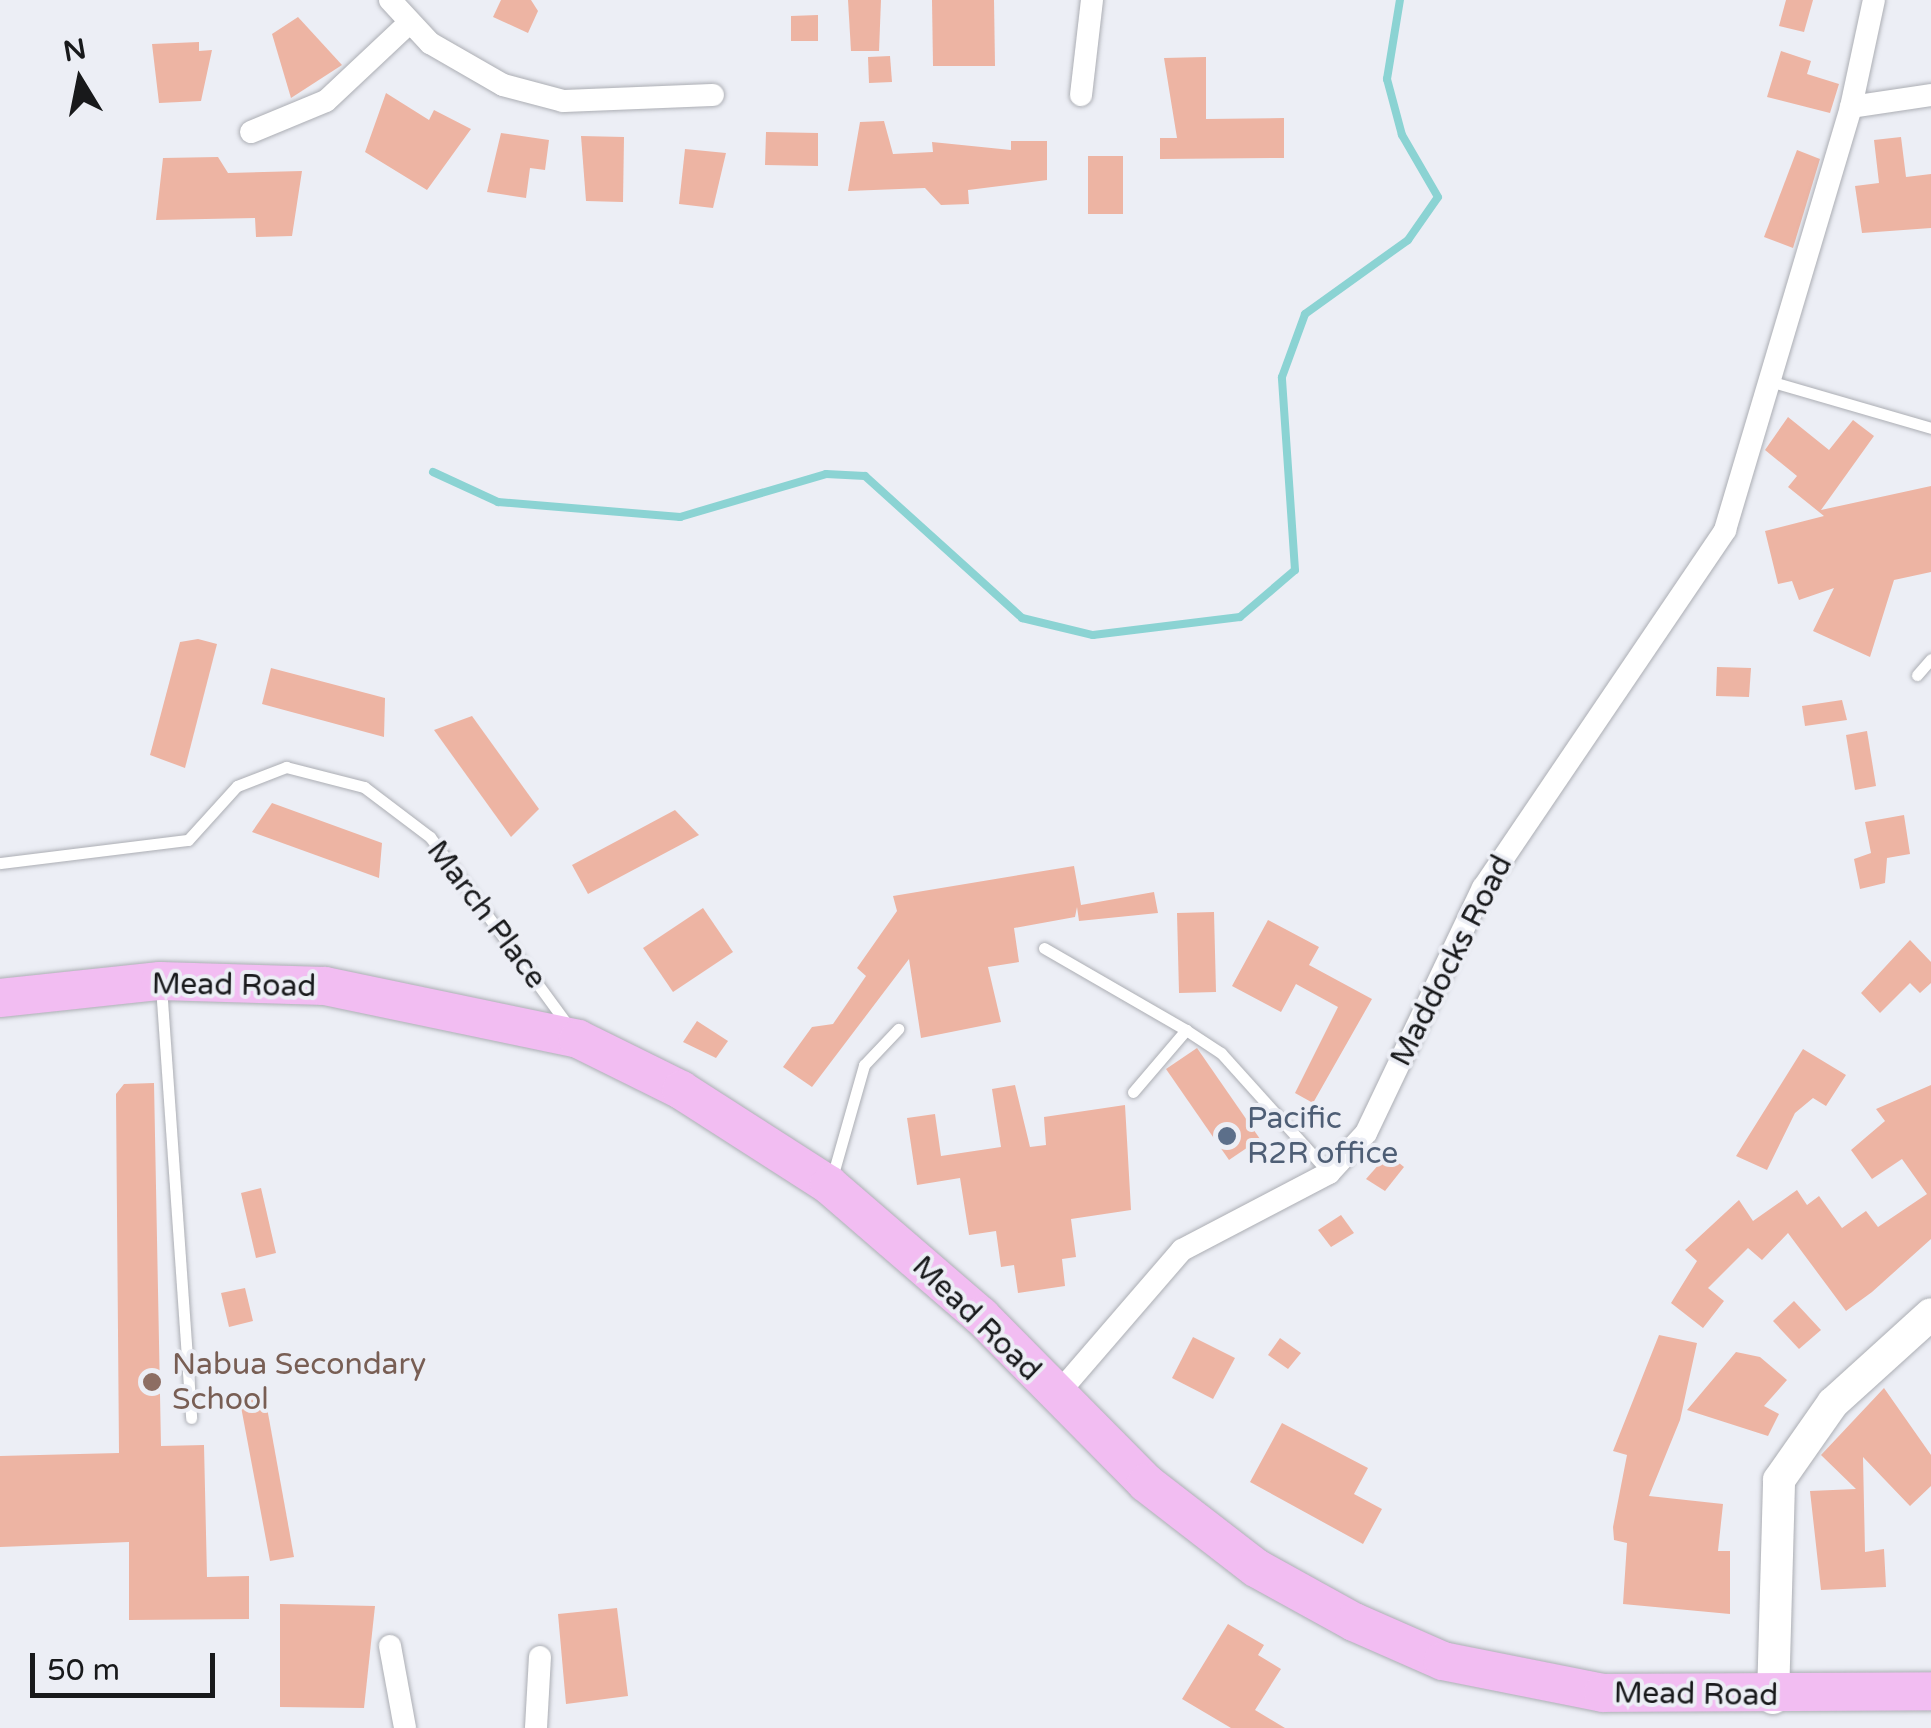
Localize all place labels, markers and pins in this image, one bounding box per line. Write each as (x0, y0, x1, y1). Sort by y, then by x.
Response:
place label: Pacific R2R office (1247, 1101, 1398, 1172)
marker: Pacific R2R office (1216, 1125, 1238, 1147)
place label: Nabua Secondary School (172, 1347, 426, 1418)
marker: Nabua Secondary School (141, 1371, 163, 1393)

